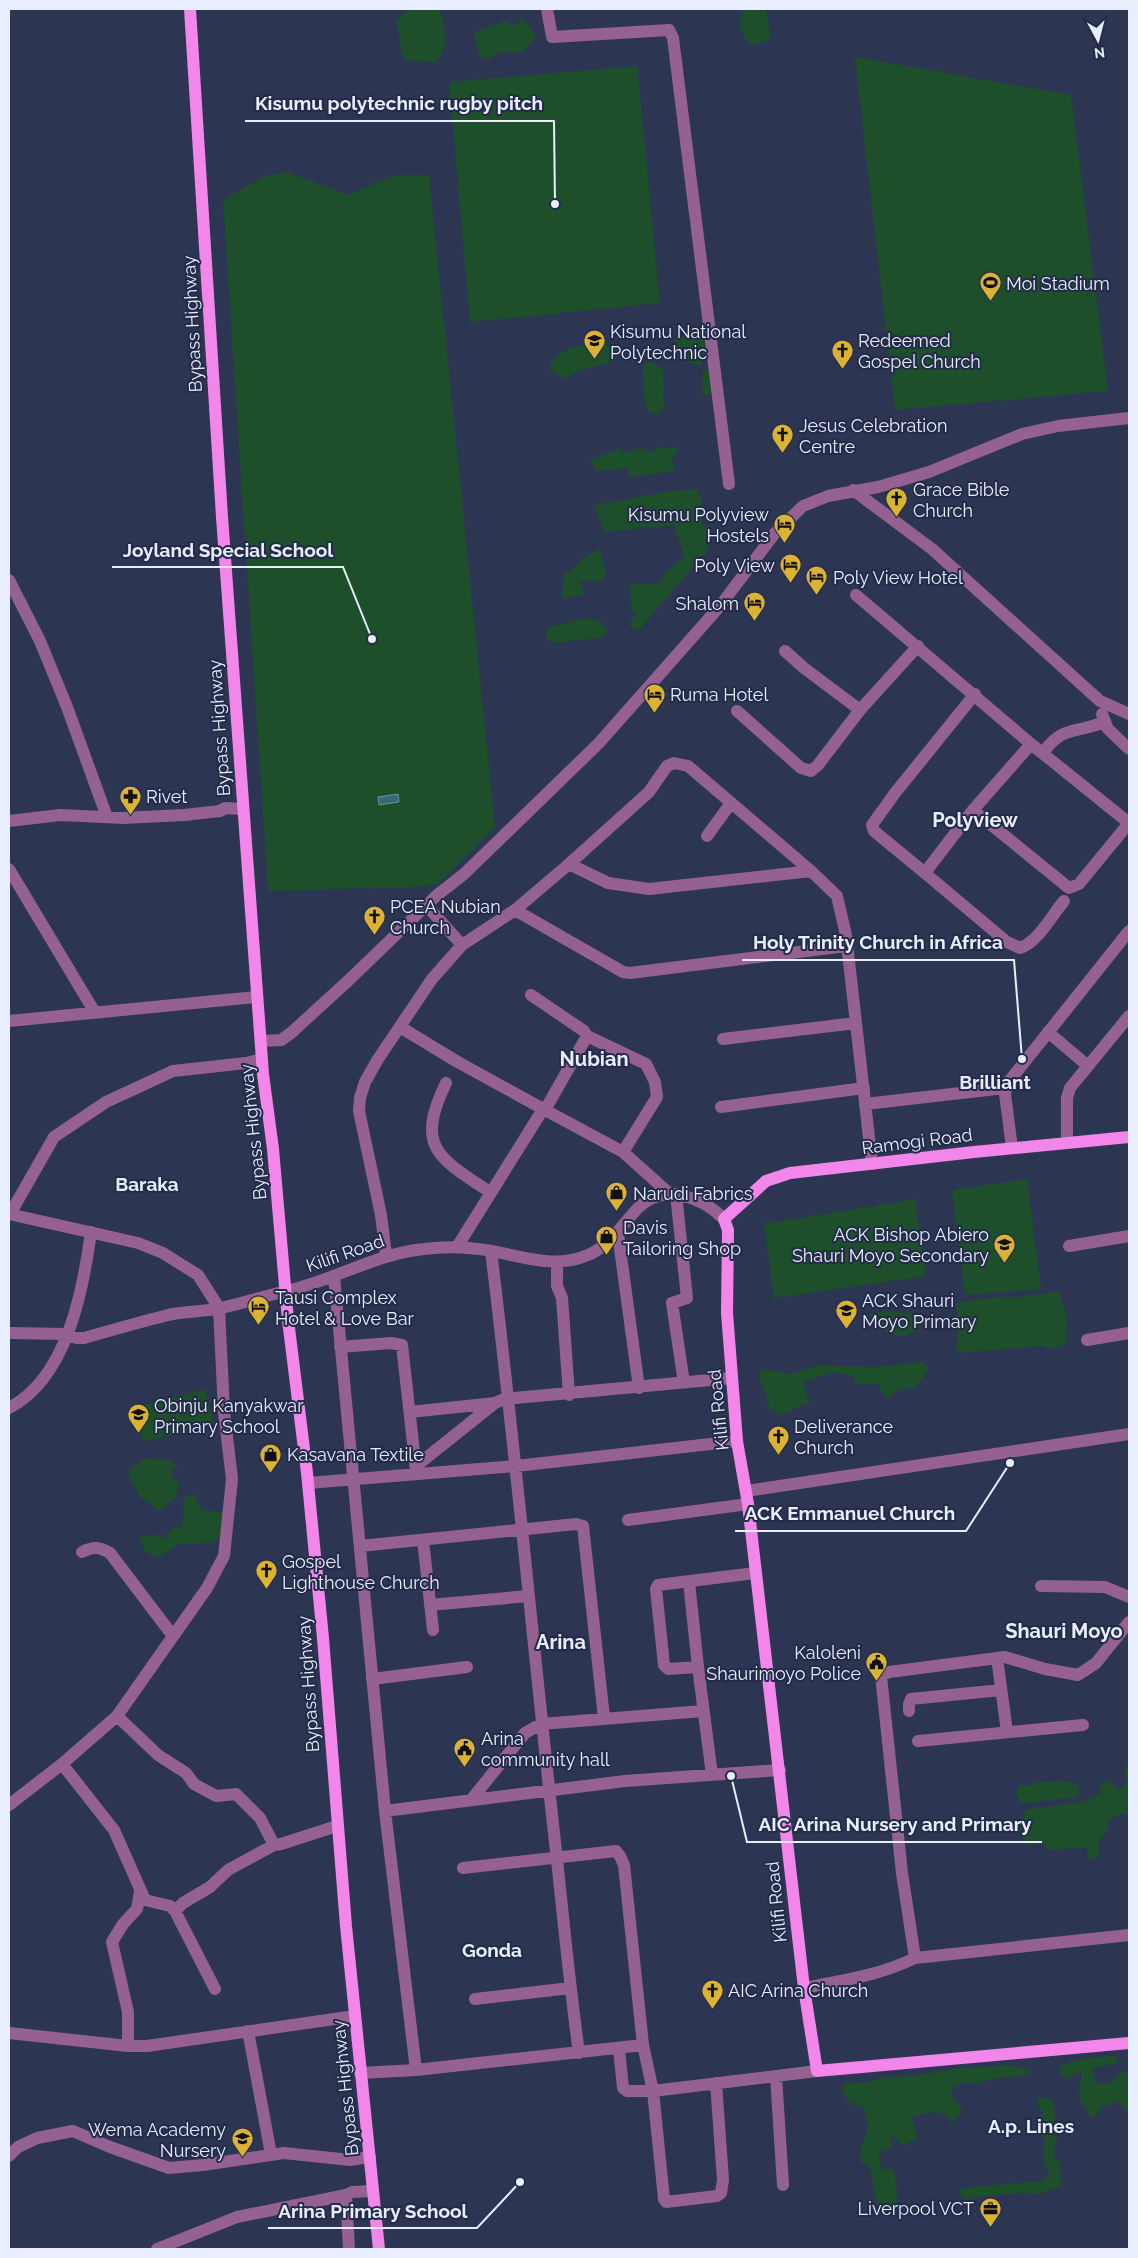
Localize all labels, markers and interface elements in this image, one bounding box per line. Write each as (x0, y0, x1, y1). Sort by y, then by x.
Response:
north arrow (1073, 15, 1123, 65)
text: N (1093, 44, 1106, 61)
callout: Kisumu polytechnic rugby pitch (245, 87, 554, 121)
text: Kisumu polytechnic rugby pitch (255, 92, 543, 114)
street label: Bypass Highway (178, 255, 206, 393)
sports icon: Moi Stadium (978, 271, 1002, 302)
place label: Moi Stadium (1006, 273, 1110, 294)
place label: Kisumu National Polytechnic (610, 321, 746, 363)
school or university icon: Kisumu National Polytechnic (582, 329, 606, 360)
place label: Redeemed Gospel Church (858, 330, 981, 372)
church icon: Redeemed Gospel Church (830, 338, 854, 369)
place label: Jesus Celebration Centre (799, 415, 947, 457)
church icon: Jesus Celebration Centre (771, 423, 795, 454)
place label: Grace Bible Church (913, 479, 1010, 521)
church icon: Grace Bible Church (885, 487, 909, 518)
place label: Kisumu Polyview Hostels (628, 504, 769, 546)
hotel icon: Kisumu Polyview Hostels (773, 512, 797, 543)
callout: Joyland Special School (112, 533, 343, 567)
text: Joyland Special School (123, 539, 334, 561)
hotel icon: Poly View (779, 553, 803, 584)
place label: Poly View (694, 555, 775, 576)
hotel icon: Poly View Hotel (805, 565, 829, 596)
place label: Poly View Hotel (833, 567, 963, 588)
hotel icon: Shalom (743, 591, 767, 622)
place label: Shalom (676, 593, 739, 614)
street label: Bypass Highway (204, 659, 234, 797)
hotel icon: Ruma Hotel (642, 682, 666, 713)
place label: Ruma Hotel (670, 684, 768, 705)
pharmacy icon: Rivet (118, 784, 142, 815)
place label: Rivet (146, 786, 187, 807)
district label: Polyview (932, 808, 1018, 832)
place label: PCEA Nubian Church (390, 896, 501, 938)
church icon: PCEA Nubian Church (362, 904, 386, 935)
callout: Holy Trinity Church in Africa (742, 926, 1014, 960)
text: Holy Trinity Church in Africa (753, 931, 1003, 953)
district label: Nubian (560, 1047, 628, 1071)
street label: Bypass Highway (235, 1063, 271, 1201)
district label: Brilliant (959, 1071, 1032, 1093)
street label: Ramogi Road (860, 1124, 974, 1158)
district label: Baraka (115, 1173, 179, 1195)
shop icon: Narudi Fabrics (605, 1181, 629, 1212)
place label: Narudi Fabrics (633, 1183, 753, 1204)
place label: Davis Tailoring Shop (623, 1217, 741, 1259)
place label: ACK Bishop Abiero Shauri Moyo Secondary (792, 1224, 989, 1266)
shop icon: Davis Tailoring Shop (595, 1225, 619, 1256)
street label: Kilifi Road (303, 1230, 387, 1276)
school or university icon: ACK Bishop Abiero Shauri Moyo Secondary (993, 1232, 1017, 1263)
place label: Tausi Complex Hotel & Love Bar (275, 1287, 415, 1329)
place label: ACK Shauri Moyo Primary (862, 1290, 977, 1332)
hotel icon: Tausi Complex Hotel & Love Bar (247, 1295, 271, 1326)
school or university icon: ACK Shauri Moyo Primary (834, 1298, 858, 1329)
street label: Kilifi Road (703, 1369, 733, 1451)
place label: Obinju Kanyakwar Primary School (154, 1395, 304, 1437)
school or university icon: Obinju Kanyakwar Primary School (126, 1403, 150, 1434)
place label: Deliverance Church (794, 1416, 893, 1458)
church icon: Deliverance Church (766, 1424, 790, 1455)
shop icon: Kasavana Textile (259, 1442, 283, 1473)
place label: Kasavana Textile (287, 1444, 424, 1465)
callout: ACK Emmanuel Church (735, 1497, 966, 1531)
text: ACK Emmanuel Church (745, 1502, 955, 1524)
place label: Gospel Lighthouse Church (282, 1551, 440, 1593)
church icon: Gospel Lighthouse Church (254, 1559, 278, 1590)
street label: Bypass Highway (293, 1615, 323, 1753)
district label: Shauri Moyo (1005, 1619, 1123, 1643)
district label: Arina (536, 1630, 586, 1654)
place label: Kaloleni Shaurimoyo Police (706, 1642, 861, 1684)
public building icon: Kaloleni Shaurimoyo Police (865, 1650, 889, 1681)
place label: Arina community hall (481, 1728, 610, 1770)
public building icon: Arina community hall (453, 1736, 477, 1767)
callout: AIC Arina Nursery and Primary (747, 1808, 1042, 1842)
text: AIC Arina Nursery and Primary (759, 1813, 1032, 1835)
street label: Kilifi Road (761, 1861, 791, 1943)
district label: Gonda (462, 1939, 522, 1961)
church icon: AIC Arina Church (700, 1978, 724, 2009)
place label: AIC Arina Church (728, 1980, 868, 2001)
street label: Bypass Highway (327, 2019, 363, 2157)
district label: A.p. Lines (988, 2115, 1074, 2137)
place label: Wema Academy Nursery (88, 2119, 226, 2161)
school or university icon: Wema Academy Nursery (230, 2127, 254, 2158)
callout: Arina Primary School (268, 2194, 477, 2228)
office icon: Liverpool VCT (978, 2196, 1002, 2227)
place label: Liverpool VCT (858, 2198, 974, 2219)
text: Arina Primary School (278, 2200, 469, 2222)

